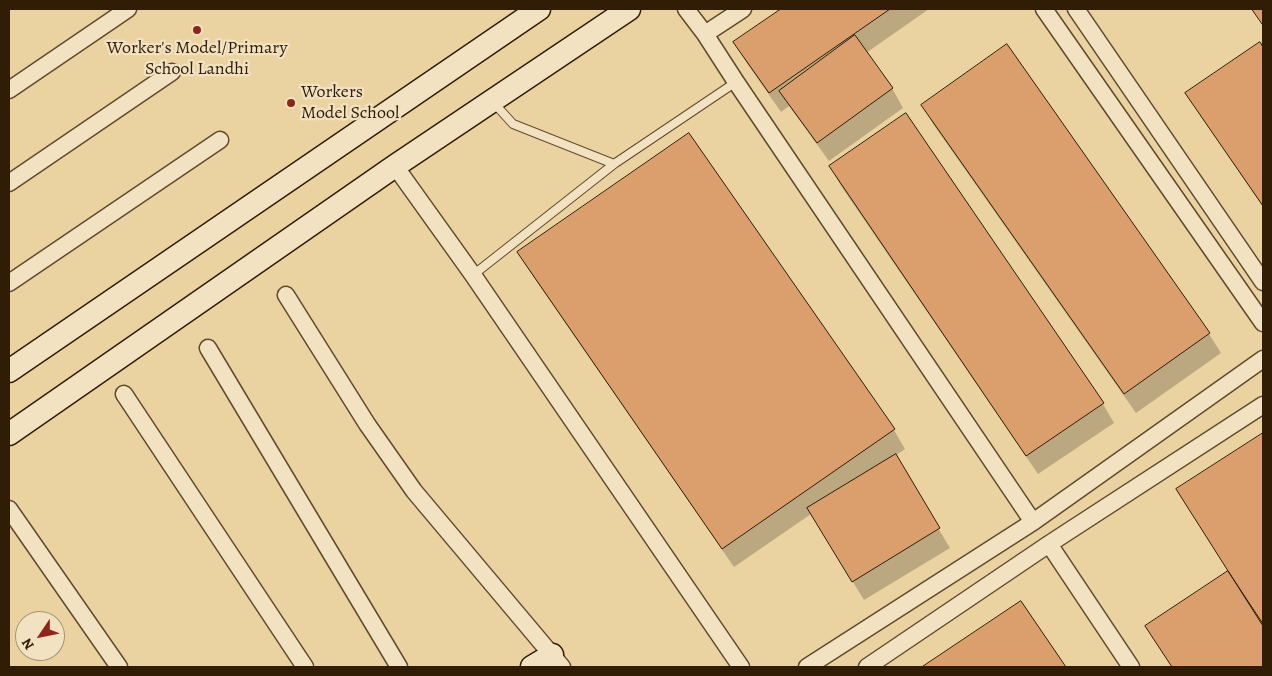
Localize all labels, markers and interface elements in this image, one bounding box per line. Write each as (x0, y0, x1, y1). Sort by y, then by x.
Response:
marker: Worker's Model/Primary School Landhi (191, 24, 203, 36)
place label: Worker's Model/Primary School Landhi (107, 38, 287, 80)
place label: Workers Model School (301, 82, 399, 125)
marker: Workers Model School (285, 97, 297, 109)
north arrow (15, 611, 65, 661)
text: N (17, 635, 39, 654)

